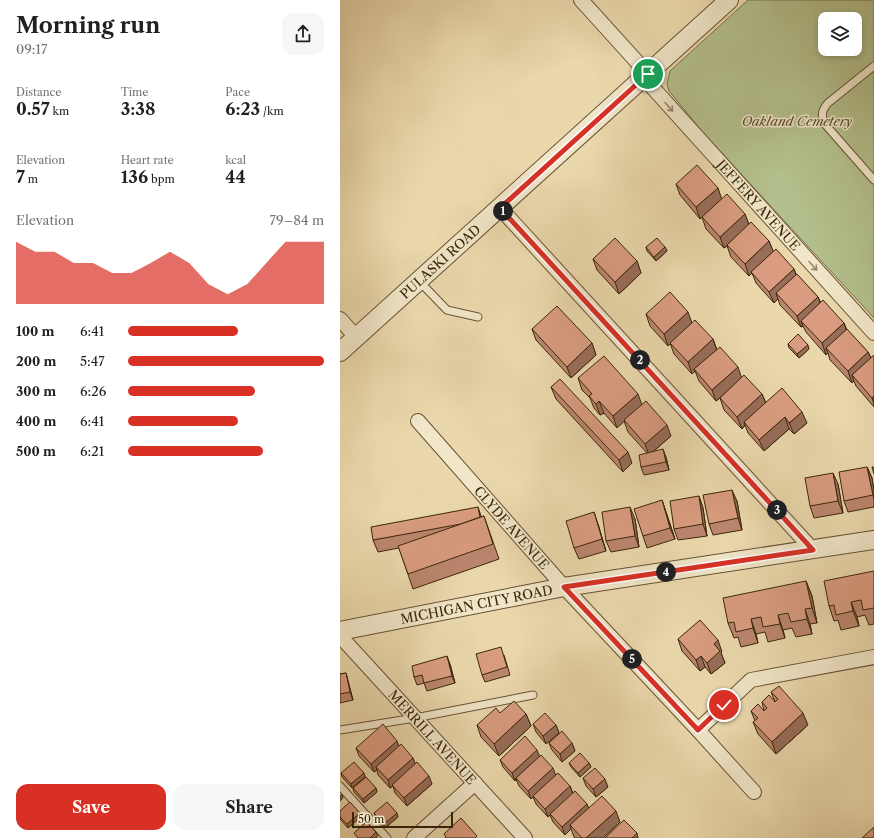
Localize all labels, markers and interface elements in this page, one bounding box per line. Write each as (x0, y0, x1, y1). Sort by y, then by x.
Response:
text: Morning run (16, 12, 160, 39)
map controls (818, 12, 862, 56)
button: layers (818, 12, 862, 56)
button: share (282, 13, 324, 55)
text: 09:17 (16, 41, 47, 57)
pin (631, 57, 665, 91)
icon: arrive (637, 63, 659, 85)
text: Distance (16, 85, 62, 99)
text: Time (121, 85, 148, 99)
text: Pace (225, 85, 250, 99)
text: 0.57 (16, 99, 50, 119)
text: 3:38 (121, 99, 155, 119)
text: 6:23 (225, 99, 260, 119)
one-way arrow (665, 102, 674, 112)
text: km (50, 104, 69, 118)
text: /km (260, 104, 284, 118)
park label: Oakland Cemetery (742, 113, 853, 129)
text: Elevation (16, 153, 65, 167)
text: Heart rate (121, 153, 174, 167)
text: kcal (225, 153, 246, 167)
street label: JEFFERY AVENUE (712, 155, 804, 254)
text: 7 (16, 167, 25, 187)
text: 136 (121, 167, 148, 187)
text: 44 (225, 167, 245, 187)
text: m (25, 172, 38, 186)
text: bpm (148, 172, 175, 186)
pin: 1 (493, 201, 513, 221)
text: 1 (501, 204, 505, 218)
text: Elevation (16, 212, 74, 228)
text: 79–84 m (270, 212, 324, 228)
street label: PULASKI ROAD (397, 221, 484, 302)
one-way arrow (808, 260, 817, 271)
text: 100 m (16, 323, 55, 339)
text: 6:41 (80, 323, 104, 339)
pin: 2 (630, 350, 650, 370)
text: 200 m (16, 353, 56, 369)
text: 5:47 (80, 353, 105, 369)
text: 2 (637, 353, 643, 367)
text: 300 m (16, 383, 56, 399)
text: 6:26 (80, 383, 106, 399)
text: 400 m (16, 413, 56, 429)
text: 6:41 (80, 413, 104, 429)
text: 500 m (16, 443, 56, 459)
text: 6:21 (80, 443, 104, 459)
street label: CLYDE AVENUE (471, 483, 553, 573)
pin: 3 (767, 500, 787, 520)
text: 3 (774, 503, 780, 517)
pin: 4 (656, 562, 676, 582)
text: 4 (663, 565, 669, 579)
street label: MICHIGAN CITY ROAD (399, 581, 554, 627)
pin: 5 (622, 649, 642, 669)
text: 5 (629, 652, 635, 666)
street label: MERRILL AVENUE (385, 686, 480, 788)
pin (707, 688, 741, 722)
icon: check (713, 694, 735, 716)
button: Save (16, 784, 166, 830)
button: Share (174, 784, 324, 830)
scale bar (352, 810, 453, 829)
text: 50 m (358, 812, 384, 826)

